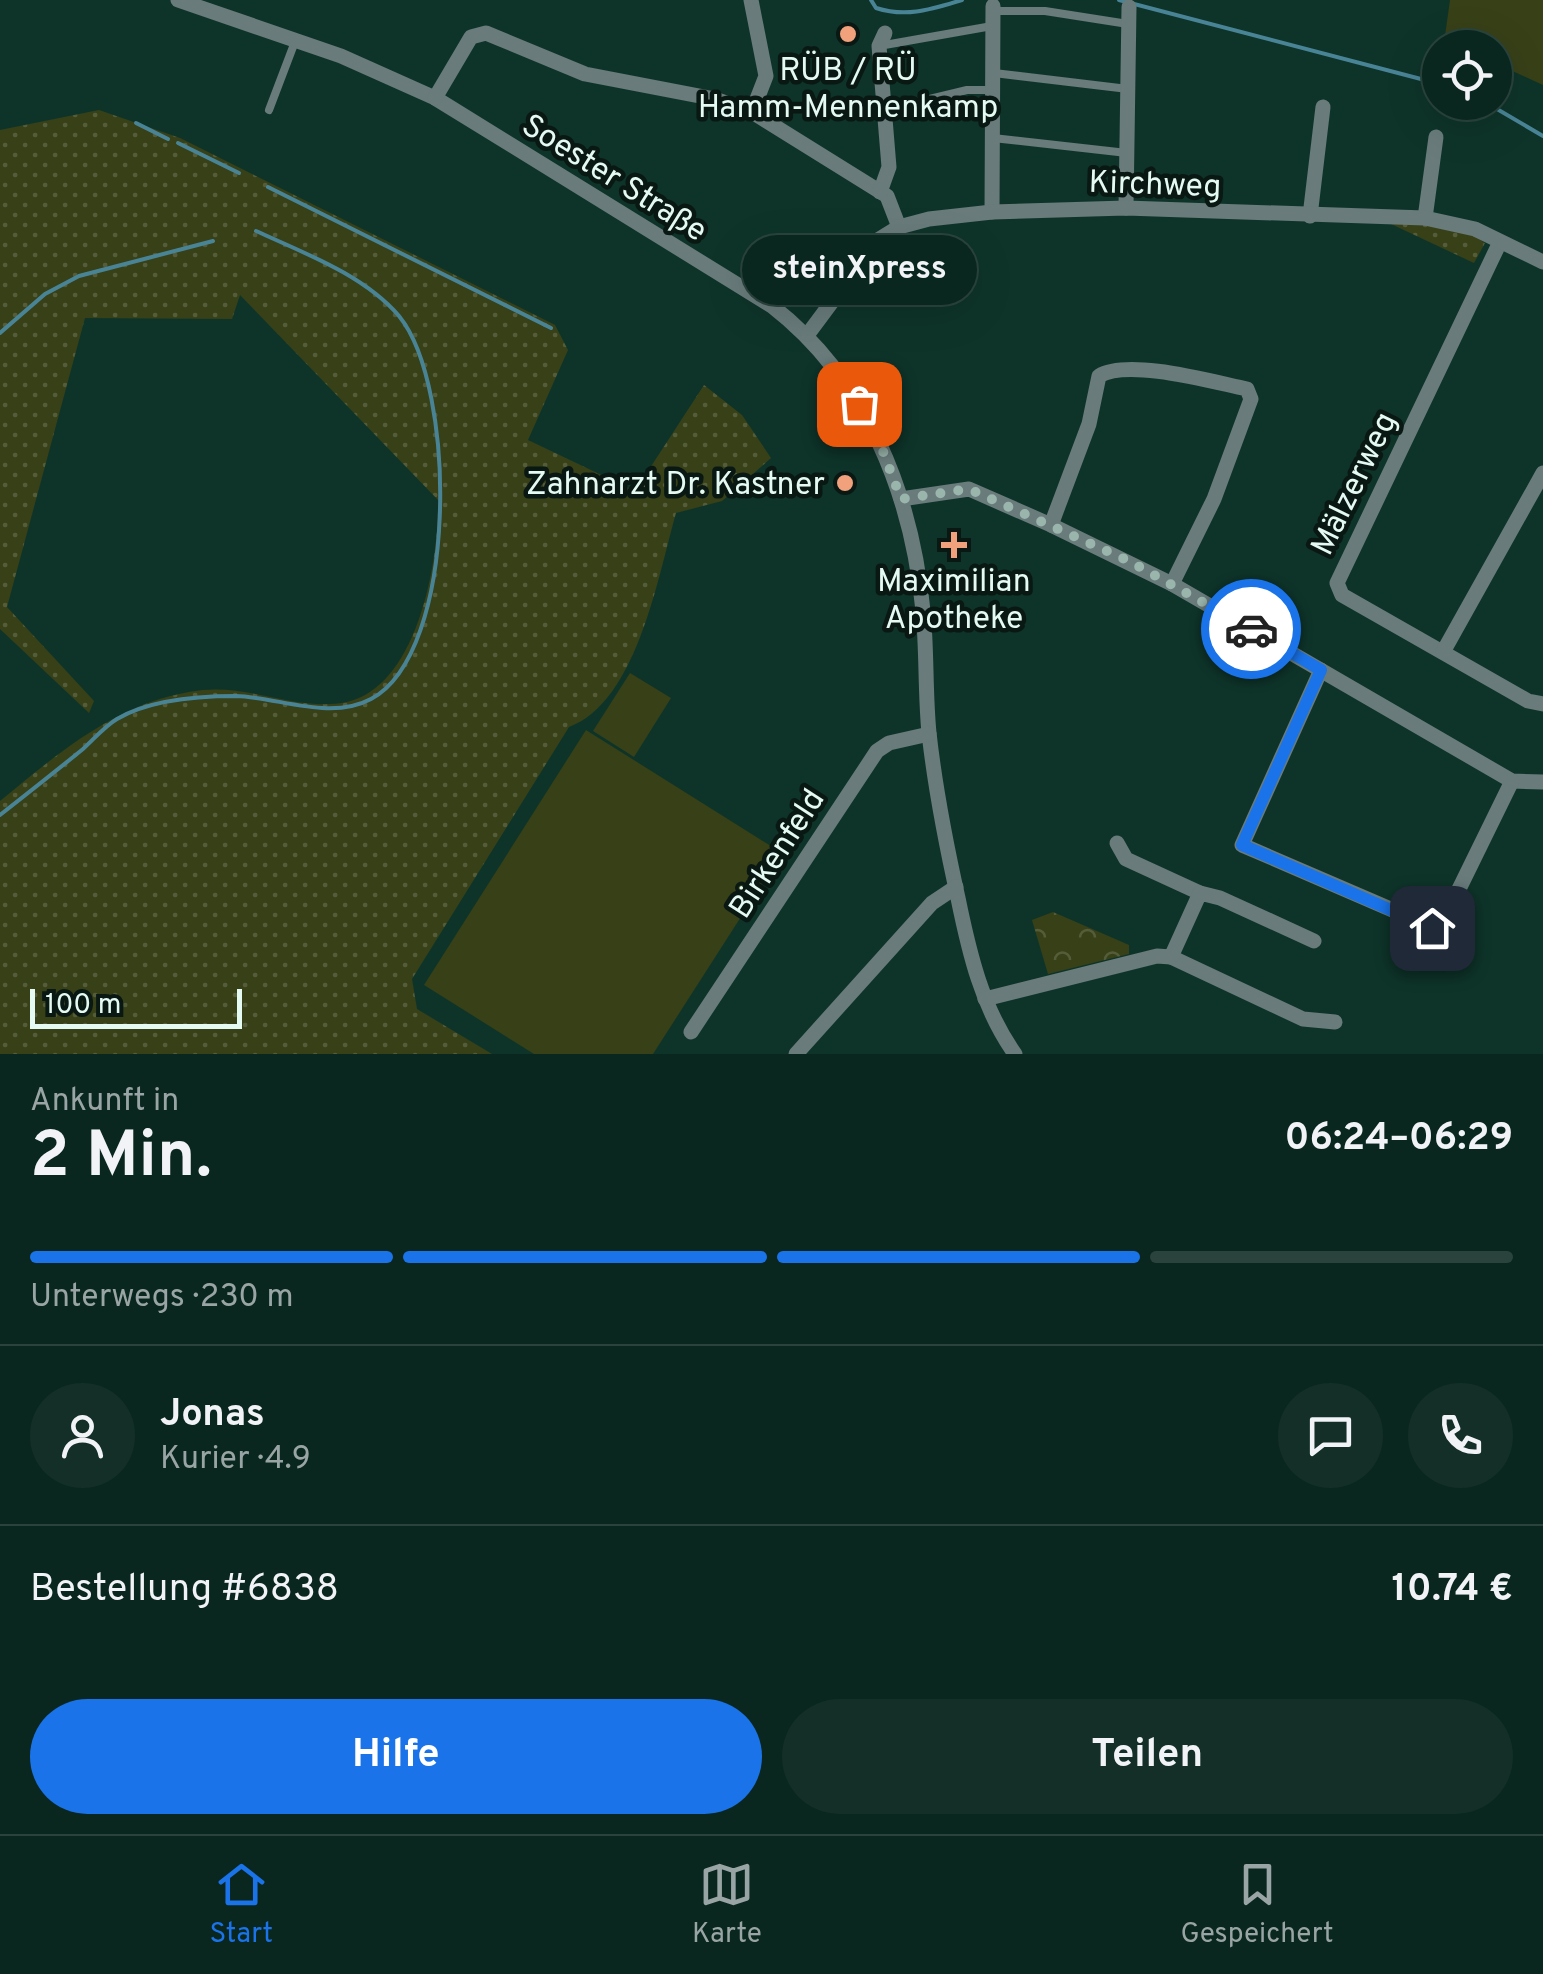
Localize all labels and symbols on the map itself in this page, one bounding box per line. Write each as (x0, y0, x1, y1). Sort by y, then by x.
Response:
marker: RÜB / RÜ Hamm-Mennenkamp (837, 23, 859, 45)
place label: RÜB / RÜ Hamm-Mennenkamp (698, 50, 998, 129)
street label: Soester Straße (513, 107, 713, 252)
street label: Kirchweg (1088, 164, 1222, 208)
callout: steinXpress (742, 234, 976, 304)
pin (817, 362, 902, 447)
street label: Mälzerweg (1304, 406, 1407, 562)
place label: Zahnarzt Dr. Kastner (526, 466, 825, 506)
marker: Zahnarzt Dr. Kastner (834, 472, 856, 494)
marker: Maximilian Apotheke (943, 534, 965, 556)
place label: Maximilian Apotheke (877, 563, 1031, 640)
courier (1201, 579, 1301, 679)
street label: Birkenfeld (722, 782, 835, 927)
pin (1390, 886, 1475, 971)
scale bar (30, 984, 242, 1028)

